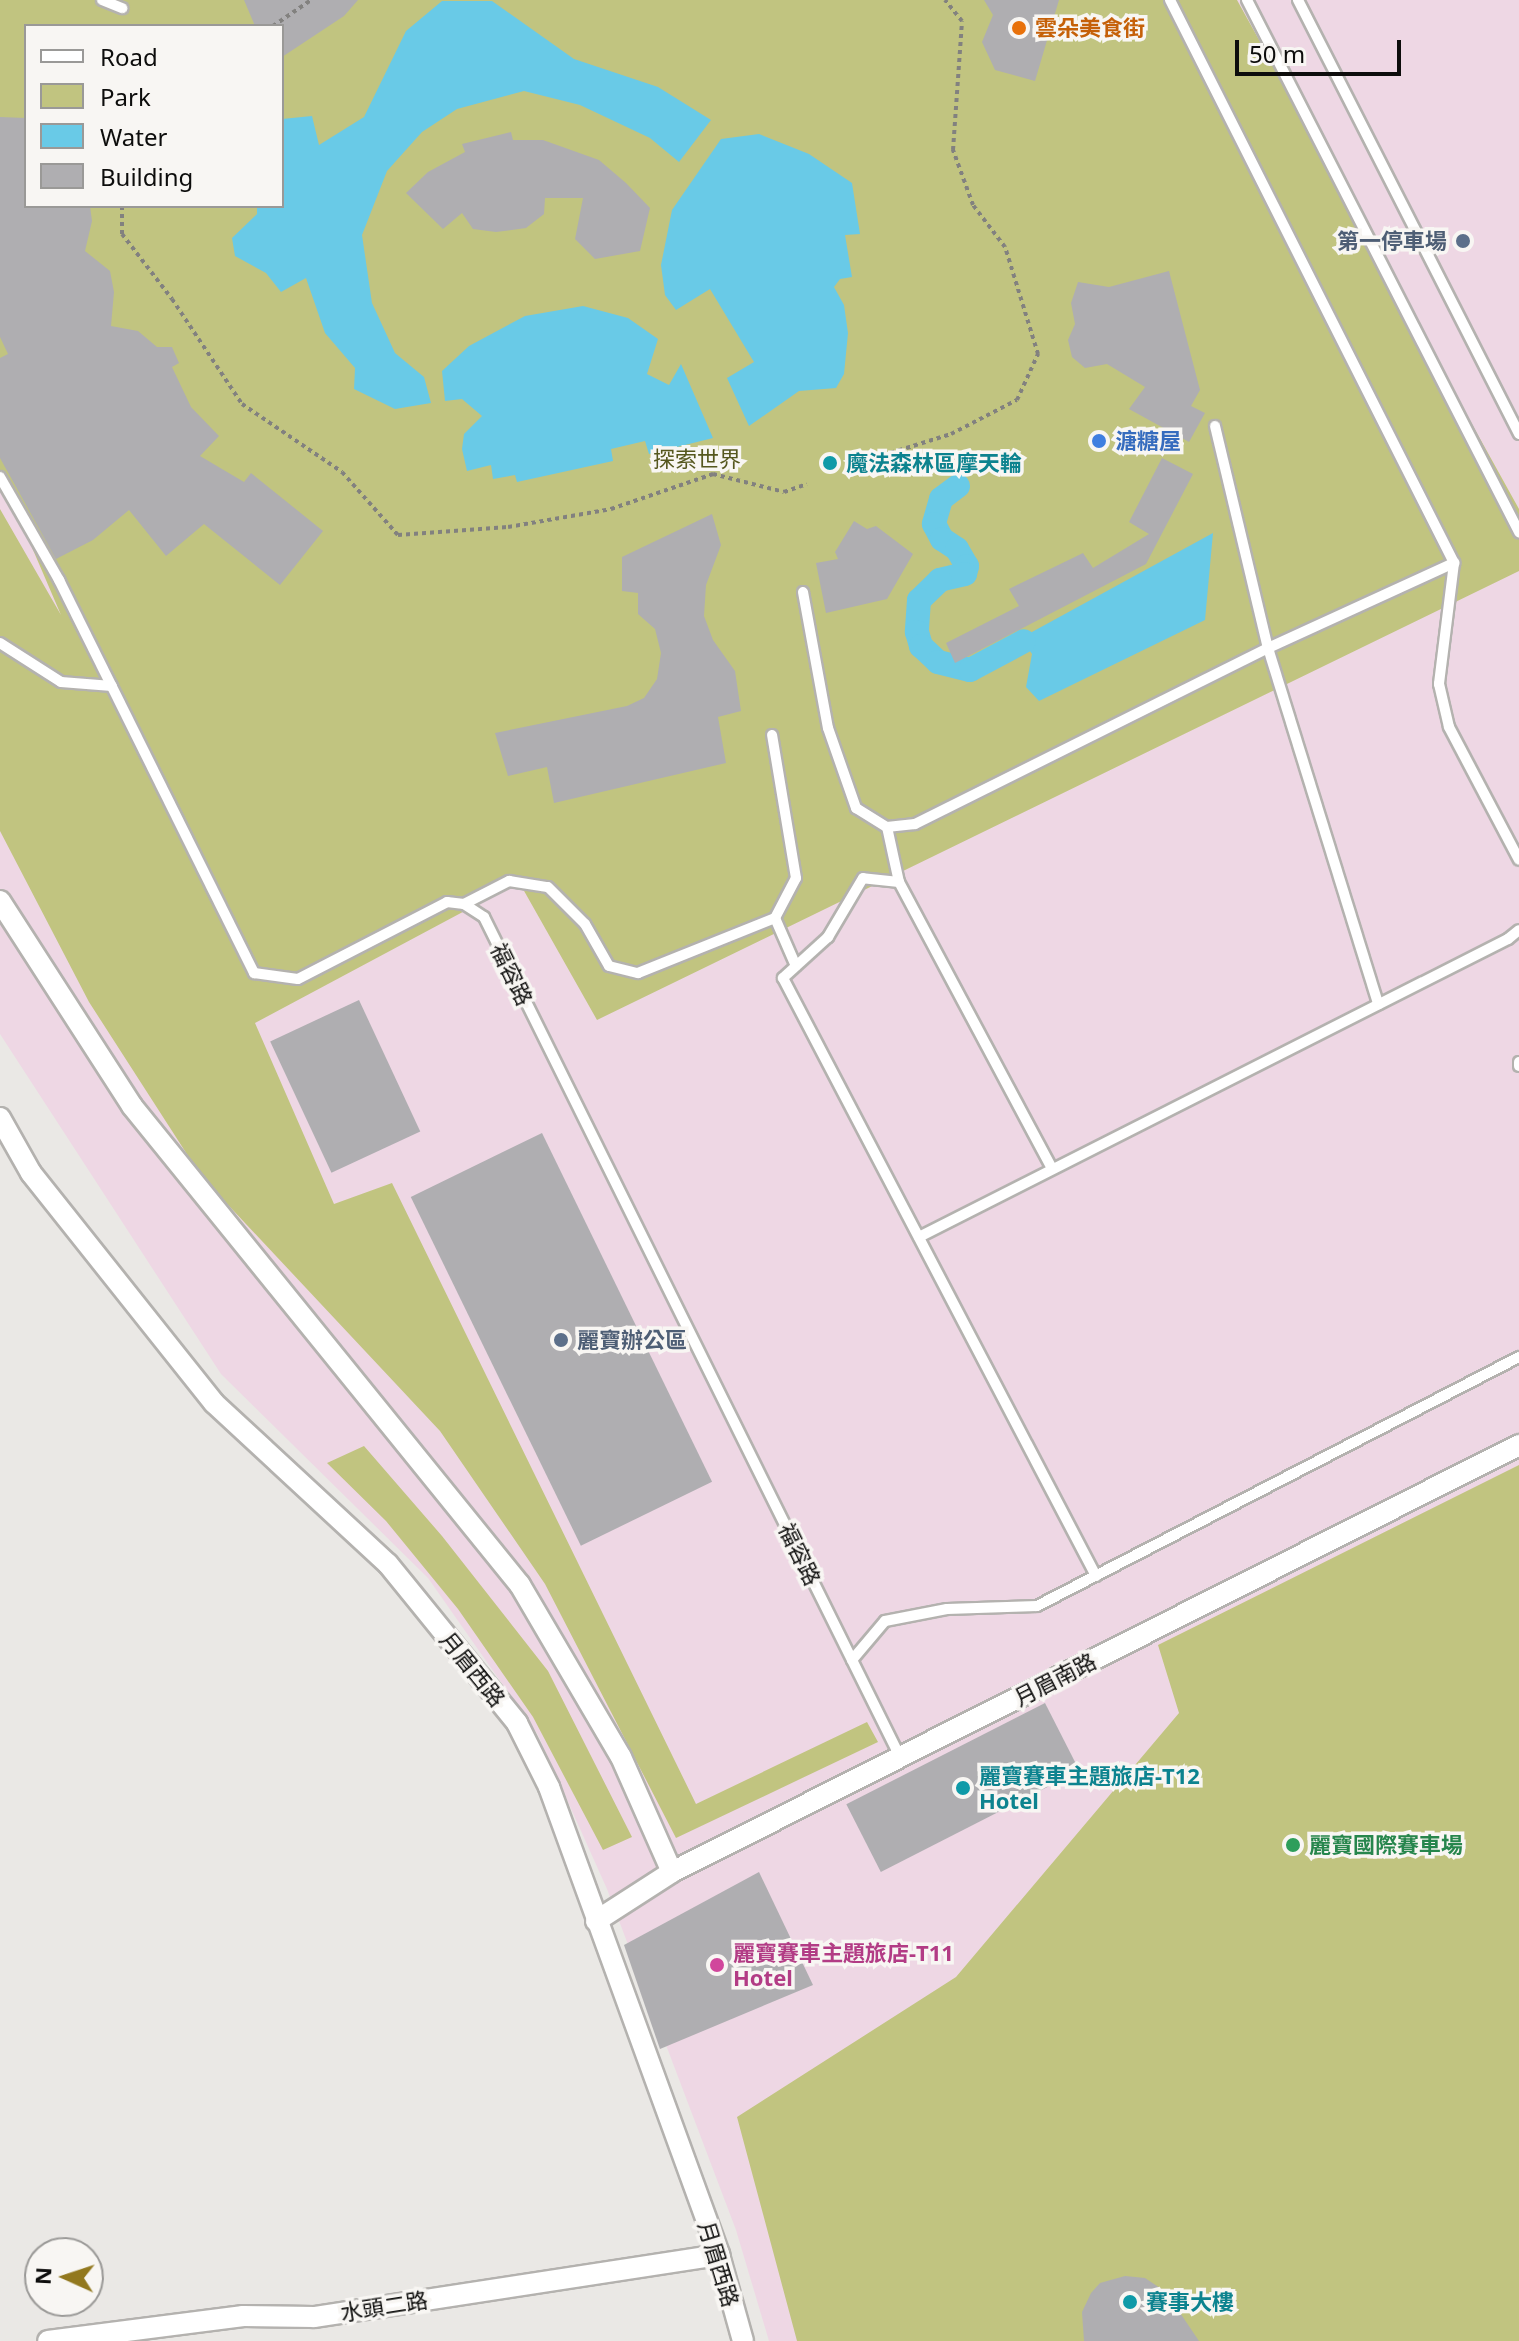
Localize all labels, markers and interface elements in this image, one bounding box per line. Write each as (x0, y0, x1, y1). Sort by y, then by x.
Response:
place label: 雲朵美食街 (1035, 15, 1145, 41)
marker: 雲朵美食街 (1010, 19, 1028, 37)
legend (24, 24, 284, 208)
scale bar (1239, 24, 1405, 74)
text: 50 m (1249, 37, 1305, 70)
text: Road (100, 40, 158, 73)
text: Park (100, 80, 151, 113)
text: Water (100, 120, 167, 153)
text: Building (100, 160, 193, 193)
place label: 第一停車場 (1337, 228, 1447, 254)
marker: 第一停車場 (1454, 232, 1472, 250)
place label: 溏糖屋 (1115, 428, 1181, 454)
marker: 溏糖屋 (1090, 432, 1108, 450)
park label: 探索世界 (653, 446, 741, 472)
place label: 魔法森林區摩天輪 (846, 450, 1022, 476)
marker: 魔法森林區摩天輪 (821, 454, 839, 472)
street label: 福容路 (486, 939, 538, 1009)
place label: 麗寶辦公區 (577, 1327, 687, 1353)
marker: 麗寶辦公區 (552, 1331, 570, 1349)
street label: 福容路 (774, 1519, 826, 1589)
street label: 月眉西路 (435, 1626, 511, 1712)
street label: 月眉南路 (1010, 1647, 1100, 1711)
place label: 麗寶賽車主題旅店-T12 Hotel (979, 1762, 1199, 1814)
marker: 麗寶賽車主題旅店-T12 Hotel (954, 1779, 972, 1797)
place label: 麗寶國際賽車場 (1309, 1832, 1463, 1858)
marker: 麗寶國際賽車場 (1284, 1836, 1302, 1854)
place label: 麗寶賽車主題旅店-T11 Hotel (733, 1939, 953, 1990)
marker: 麗寶賽車主題旅店-T11 Hotel (708, 1956, 726, 1974)
street label: 月眉西路 (694, 2218, 744, 2310)
north arrow (24, 2237, 104, 2317)
text: N (27, 2266, 57, 2286)
street label: 水頭二路 (338, 2286, 430, 2326)
place label: 賽事大樓 (1146, 2289, 1234, 2315)
marker: 賽事大樓 (1121, 2293, 1139, 2311)

